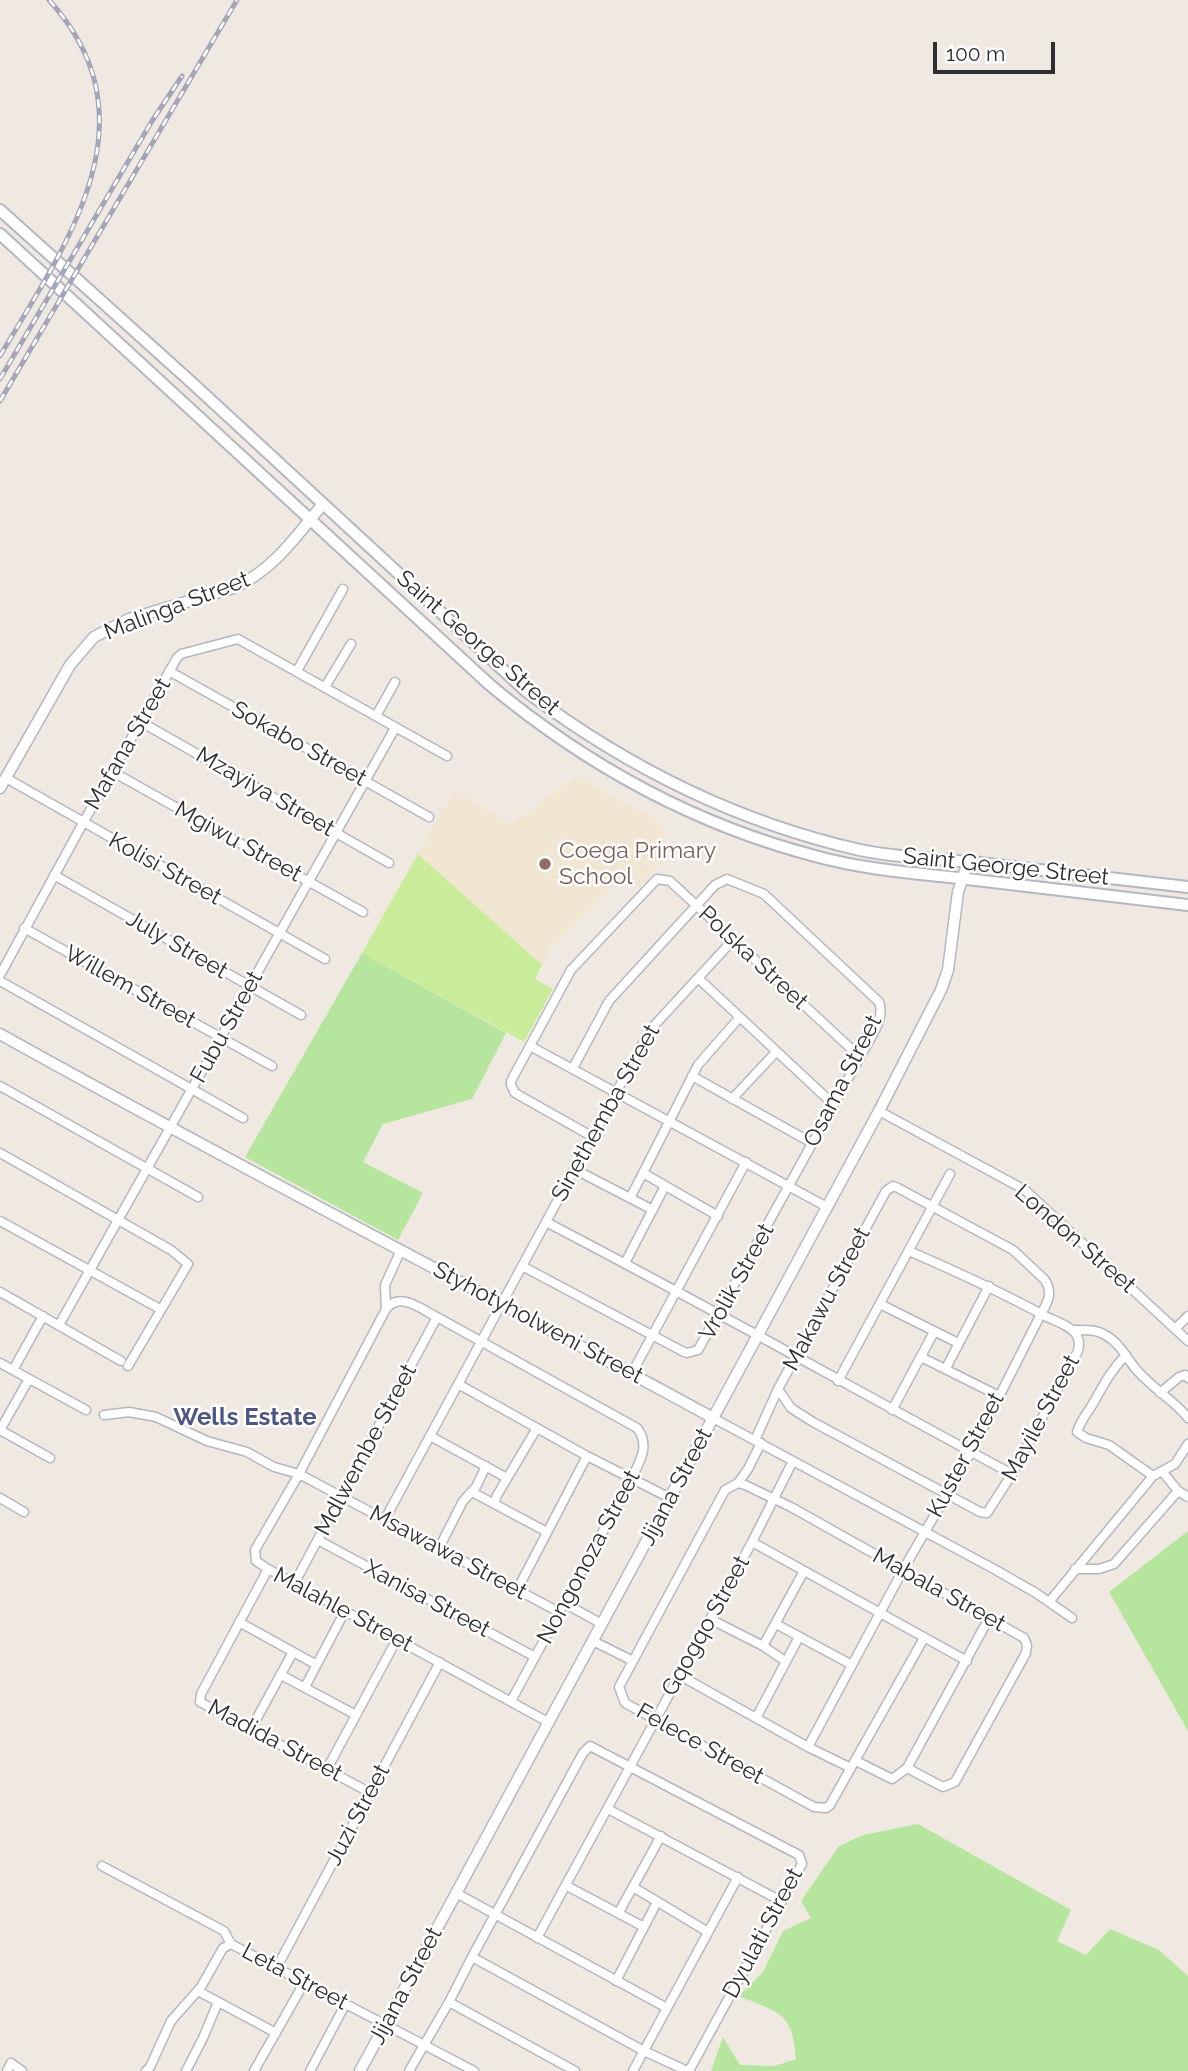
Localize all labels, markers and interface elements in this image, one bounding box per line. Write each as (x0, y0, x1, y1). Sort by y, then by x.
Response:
scale bar (936, 28, 1058, 72)
text: 100 m (946, 41, 1005, 66)
street label: Saint George Street (391, 565, 565, 721)
street label: Malinga Street (100, 566, 254, 646)
street label: Mafana Street (79, 673, 177, 815)
street label: Sokabo Street (227, 696, 371, 792)
street label: Mzayiya Street (191, 741, 339, 843)
street label: Mgiwu Street (170, 796, 306, 888)
street label: Kolisi Street (104, 827, 226, 911)
place label: Coega Primary School (559, 837, 716, 891)
street label: Saint George Street (902, 842, 1110, 892)
marker: Coega Primary School (537, 856, 553, 872)
street label: Polska Street (693, 900, 813, 1016)
street label: July Street (121, 905, 233, 985)
street label: Willem Street (60, 940, 200, 1034)
street label: Fubu Street (185, 966, 269, 1088)
street label: Osama Street (798, 1010, 888, 1152)
street label: Sinethemba Street (546, 1020, 666, 1206)
street label: London Street (1009, 1179, 1141, 1299)
street label: Vrolik Street (694, 1219, 780, 1345)
street label: Makawu Street (778, 1222, 876, 1376)
street label: Styhotyholweni Street (428, 1256, 648, 1390)
street label: Mayile Street (996, 1350, 1086, 1486)
street label: Mdlwembe Street (309, 1359, 423, 1541)
street label: Kuster Street (921, 1388, 1011, 1522)
district label: Wells Estate (173, 1404, 317, 1432)
street label: Jijana Street (633, 1423, 719, 1551)
street label: Nongonoza Street (532, 1465, 646, 1649)
street label: Msawawa Street (365, 1500, 531, 1606)
street label: Mabala Street (868, 1542, 1010, 1638)
street label: Gqogqo Street (656, 1551, 756, 1701)
street label: Xanisa Street (359, 1554, 495, 1644)
street label: Malahle Street (268, 1562, 418, 1658)
street label: Madida Street (203, 1694, 347, 1788)
street label: Felece Street (631, 1698, 769, 1790)
street label: Juzi Street (320, 1760, 396, 1870)
street label: Dyulati Street (717, 1863, 809, 2003)
street label: Jijana Street (363, 1922, 449, 2050)
street label: Leta Street (237, 1937, 353, 2017)

